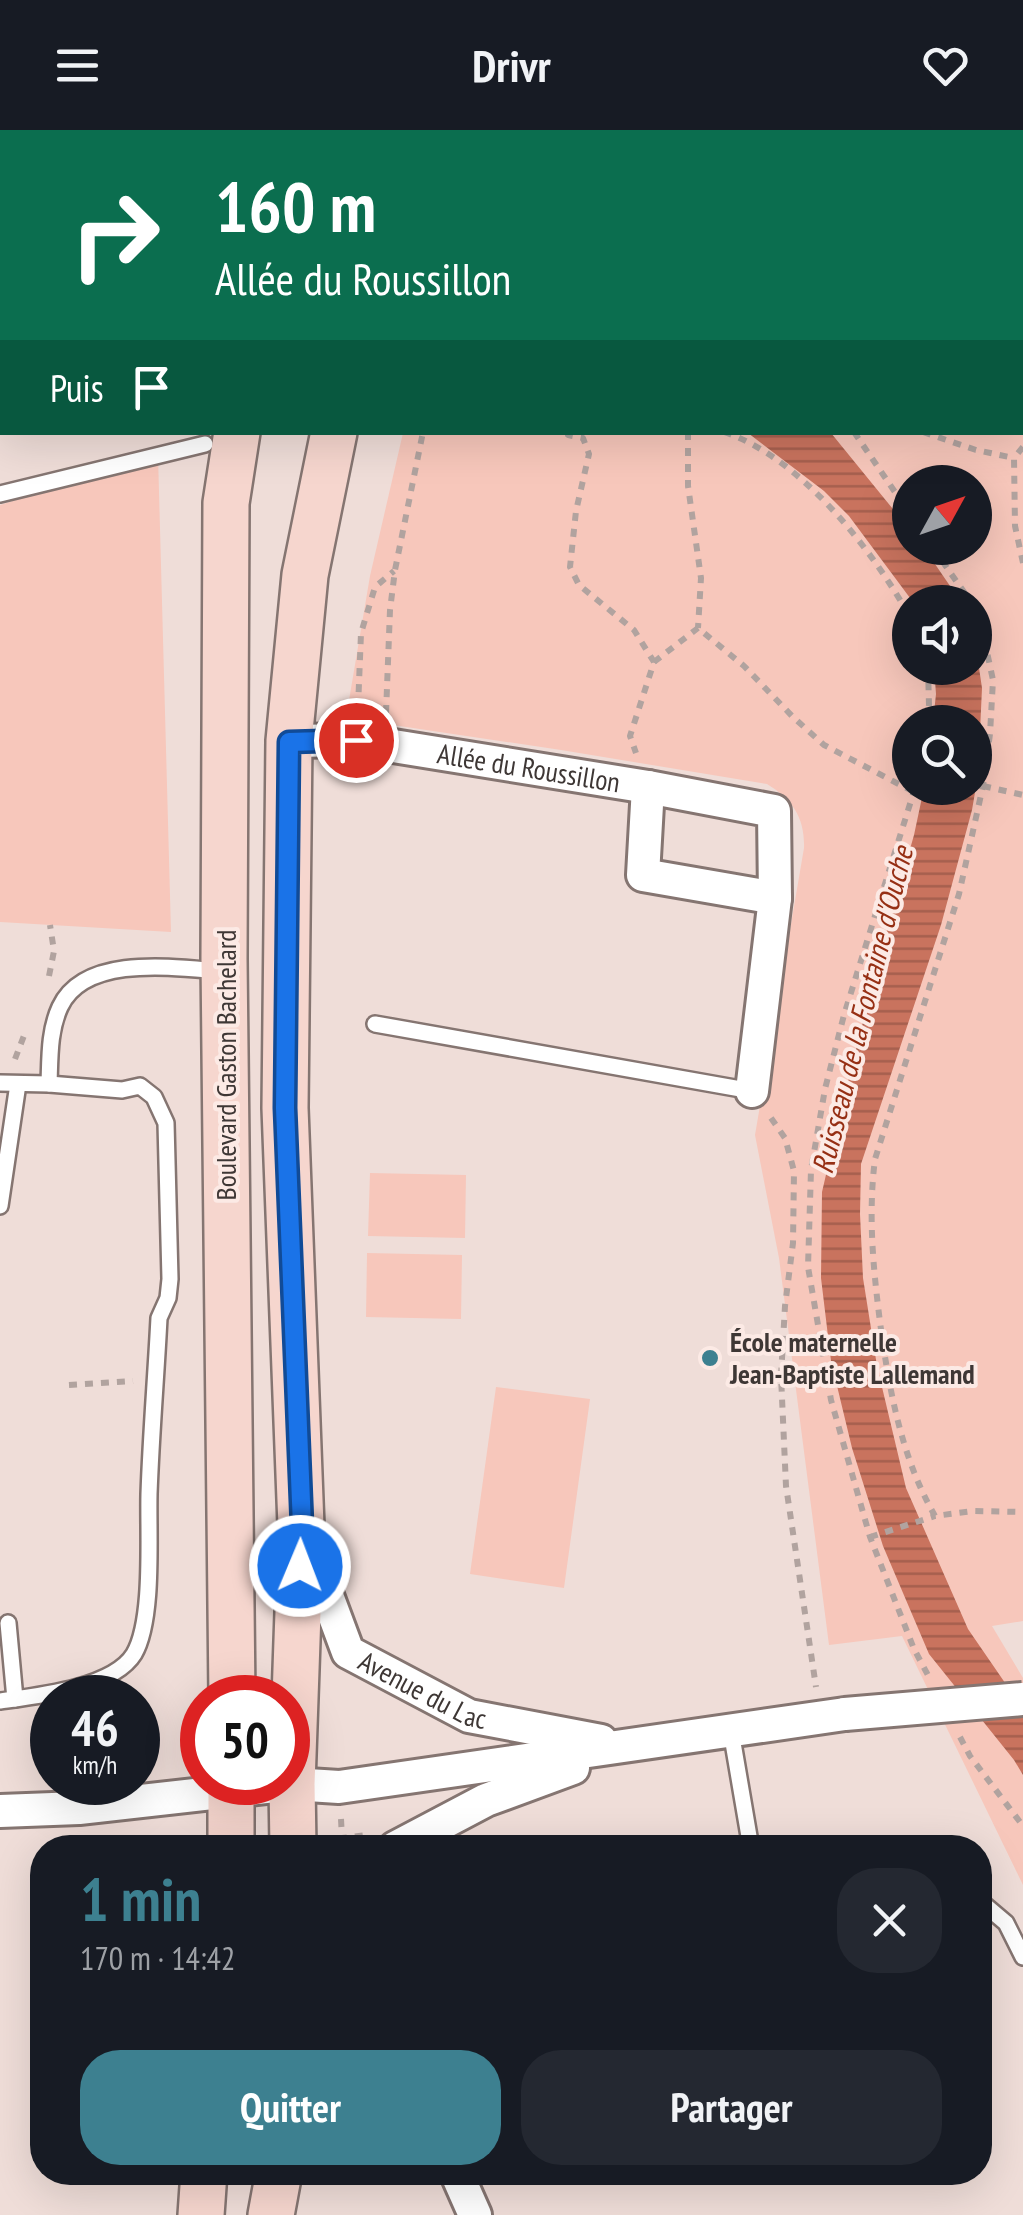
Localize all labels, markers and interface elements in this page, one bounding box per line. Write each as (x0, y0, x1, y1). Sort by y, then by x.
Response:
text: Drivr (472, 36, 551, 94)
icon: menu (50, 38, 105, 93)
icon: heart (918, 38, 973, 93)
text: 160 m (215, 161, 376, 251)
icon: right (50, 170, 180, 300)
text: Allée du Roussillon (215, 249, 511, 307)
icon: arrive (124, 360, 179, 415)
text: Puis (50, 363, 104, 412)
north arrow (892, 465, 992, 565)
map controls (892, 465, 992, 805)
button: sound (892, 585, 992, 685)
pin (314, 698, 399, 783)
button: search (892, 705, 992, 805)
icon: arrive (329, 713, 384, 768)
street label: Allée du Roussillon (435, 734, 623, 800)
water label: Ruisseau de la Fontaine d'Ouche (802, 841, 921, 1177)
street label: Boulevard Gaston Bachelard (207, 930, 244, 1200)
place label: École maternelle Jean-Baptiste Lallemand (729, 1323, 975, 1392)
marker: École maternelle Jean-Baptiste Lallemand (699, 1347, 721, 1369)
position arrow (248, 1514, 352, 1618)
street label: Avenue du Lac (353, 1642, 490, 1737)
speed limit sign: 50 (180, 1675, 310, 1805)
text: 46 (71, 1695, 119, 1760)
text: km/h (73, 1749, 117, 1781)
text: 1 min (80, 1860, 201, 1938)
button: close (837, 1868, 942, 1973)
text: 170 m · 14:42 (80, 1937, 235, 1979)
button: Quitter (80, 2050, 501, 2165)
button: Partager (521, 2050, 942, 2165)

